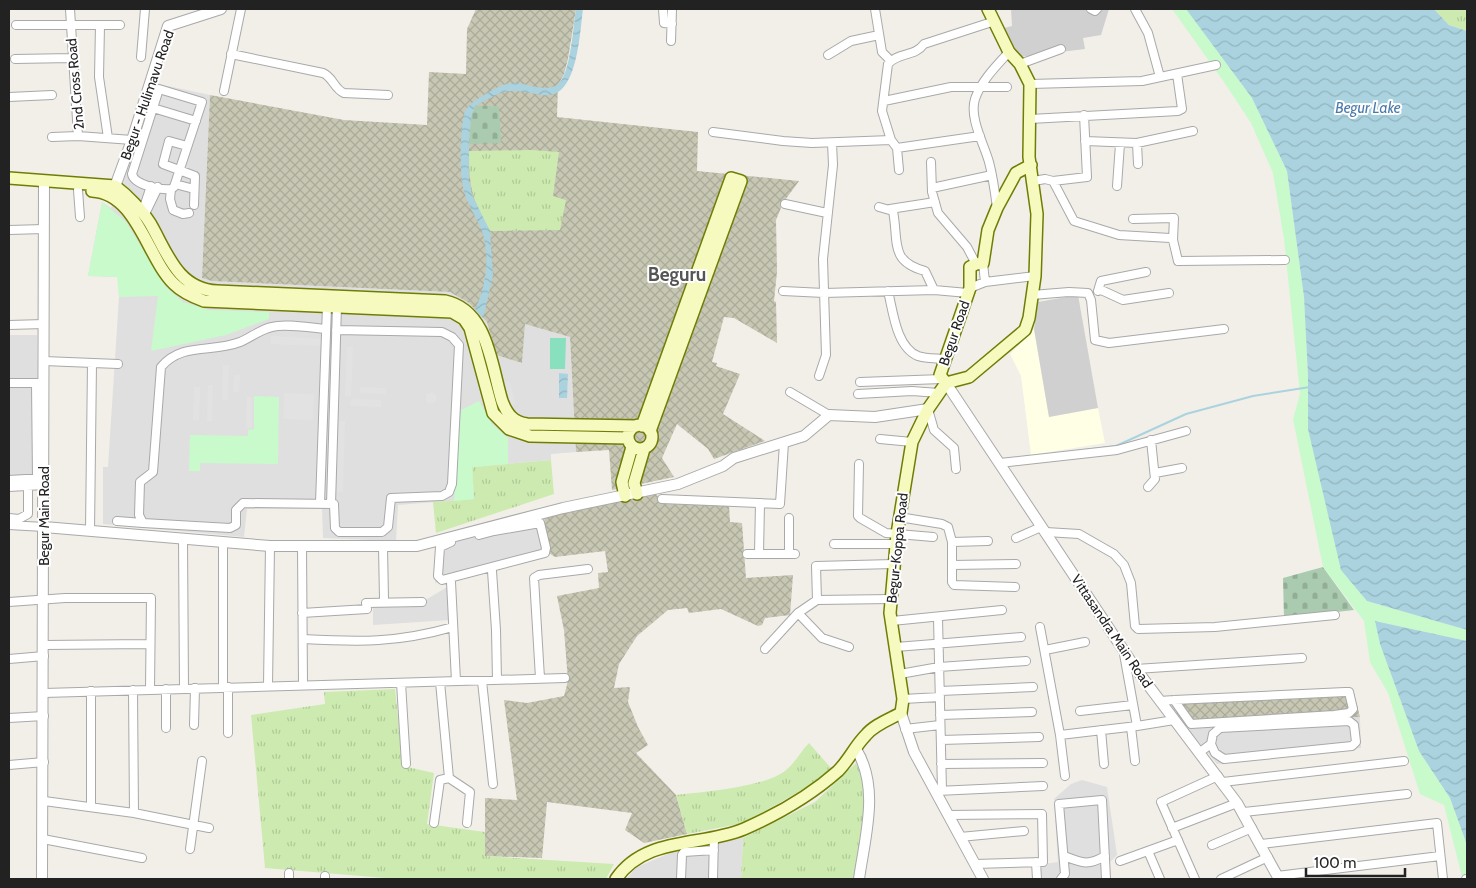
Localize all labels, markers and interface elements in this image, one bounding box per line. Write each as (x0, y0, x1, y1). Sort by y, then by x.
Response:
street label: Begur - Hulimavu Road (116, 28, 178, 162)
street label: 2nd Cross Road (62, 38, 88, 130)
water label: Begur Lake (1335, 99, 1401, 117)
district label: Beguru (648, 263, 706, 286)
street label: Begur Road (934, 298, 974, 368)
street label: Begur Main Road (35, 466, 53, 566)
street label: Begur-Koppa Road (882, 492, 912, 604)
street label: Vittasandra Main Road (1067, 571, 1157, 691)
scale bar (1306, 846, 1405, 878)
text: 100 m (1314, 854, 1356, 872)

